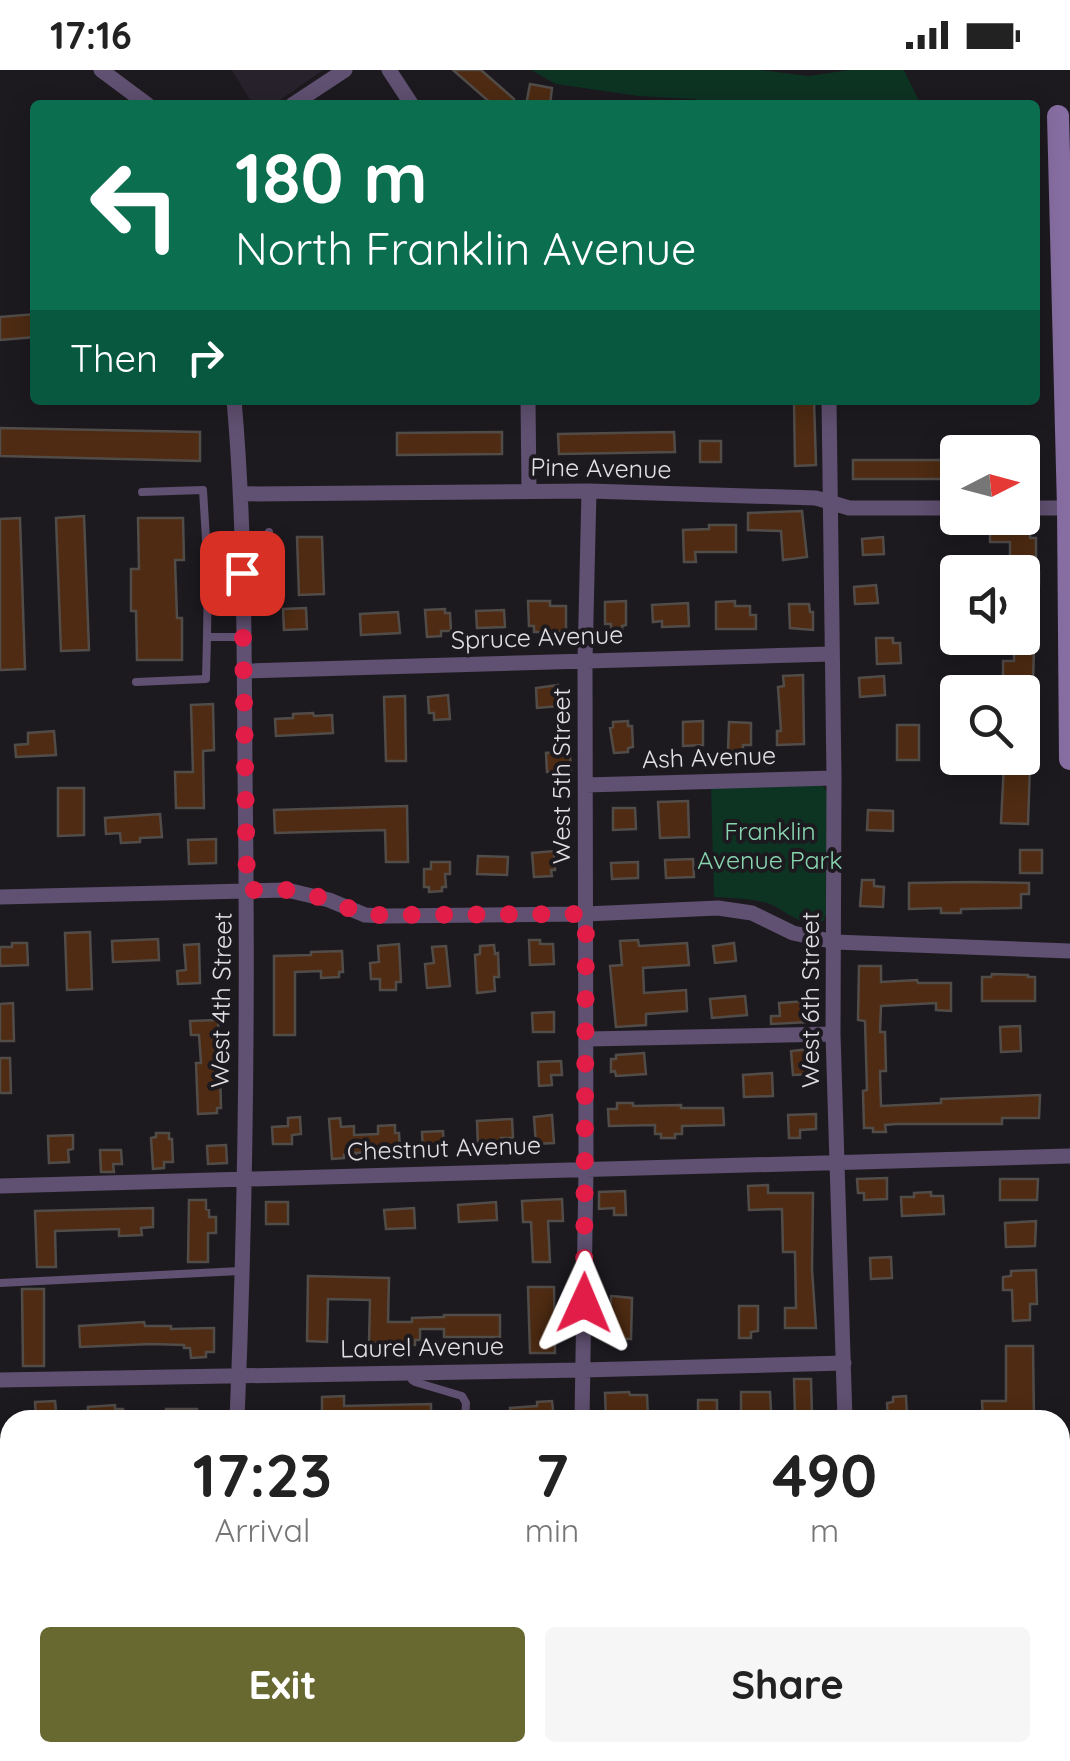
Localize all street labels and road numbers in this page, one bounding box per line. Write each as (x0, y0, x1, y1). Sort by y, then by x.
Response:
street label: Pine Avenue (530, 451, 672, 484)
street label: Spruce Avenue (450, 618, 624, 655)
street label: West 5th Street (545, 688, 576, 864)
street label: Ash Avenue (641, 739, 777, 774)
street label: West 4th Street (203, 912, 238, 1088)
street label: West 6th Street (794, 912, 825, 1088)
street label: Chestnut Avenue (346, 1129, 542, 1166)
street label: Laurel Avenue (340, 1330, 504, 1363)

